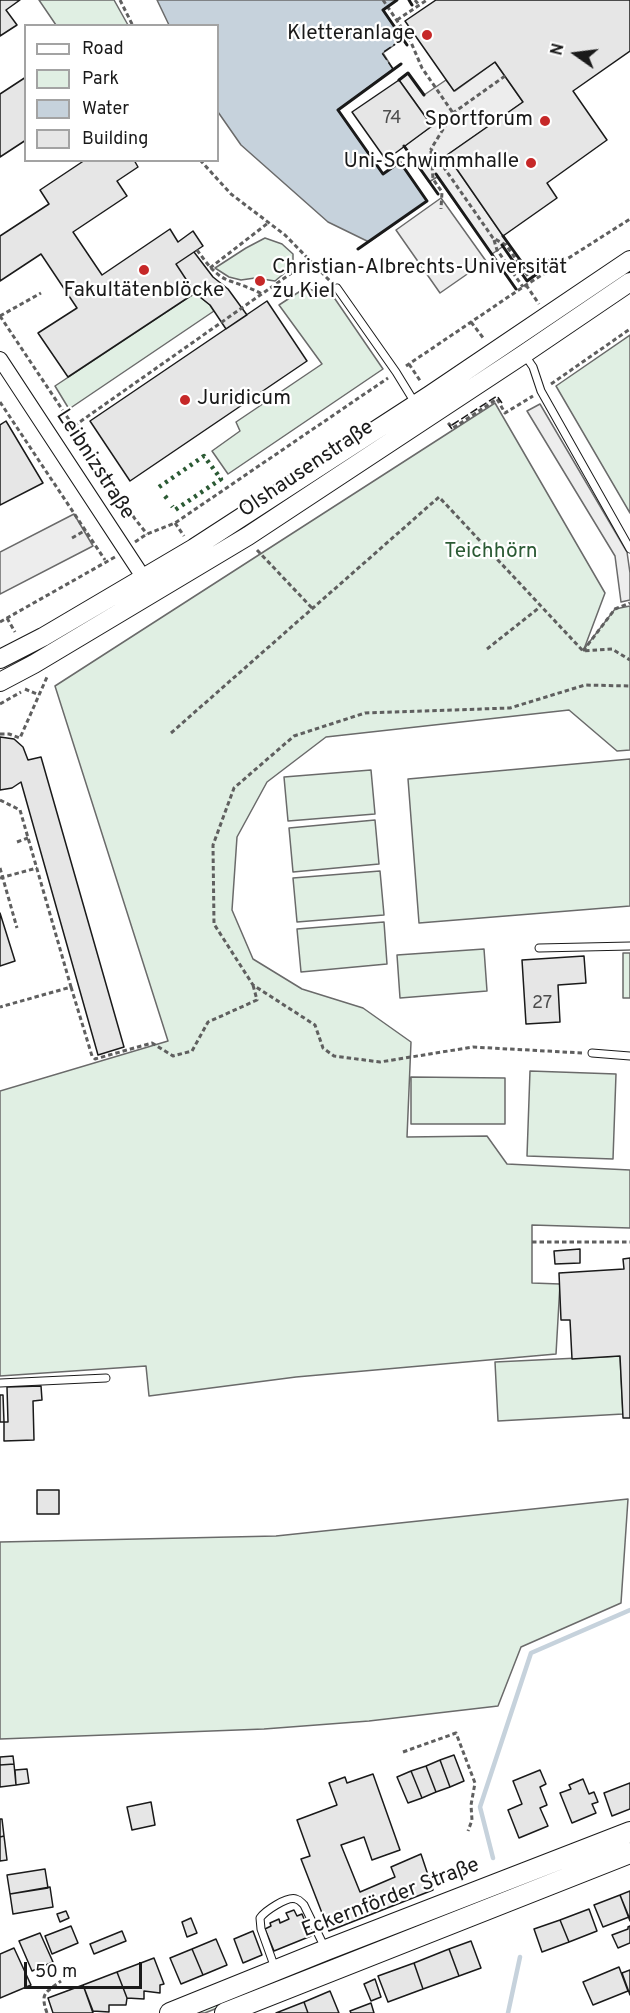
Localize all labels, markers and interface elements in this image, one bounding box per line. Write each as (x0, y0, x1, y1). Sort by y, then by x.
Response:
place label: Kletteranlage (287, 22, 415, 48)
legend (24, 24, 219, 162)
north arrow (546, 24, 606, 84)
marker: Kletteranlage (420, 28, 434, 42)
text: Road (82, 38, 124, 61)
text: N (547, 42, 570, 58)
text: Park (82, 68, 119, 91)
text: Water (82, 98, 129, 121)
house number: 74 (383, 108, 401, 130)
place label: Sportforum (425, 108, 533, 134)
marker: Sportforum (538, 114, 552, 128)
text: Building (82, 128, 148, 151)
place label: Uni-Schwimmhalle (343, 150, 519, 176)
marker: Uni-Schwimmhalle (524, 156, 538, 170)
place label: Christian-Albrechts-Universität zu Kiel (272, 256, 567, 306)
marker: Fakultätenblöcke (137, 263, 151, 277)
marker: Christian-Albrechts-Universität zu Kiel (253, 274, 267, 288)
place label: Fakultätenblöcke (64, 279, 224, 305)
place label: Juridicum (197, 387, 291, 413)
marker: Juridicum (178, 393, 192, 407)
street label: Leibnizstraße (49, 405, 139, 525)
street label: Olshausenstraße (235, 416, 379, 524)
park label: Teichhörn (444, 540, 538, 566)
house number: 27 (532, 993, 552, 1015)
street label: Eckernförder Straße (299, 1854, 483, 1944)
scale bar (27, 1950, 146, 1988)
text: 50 m (35, 1961, 77, 1984)

